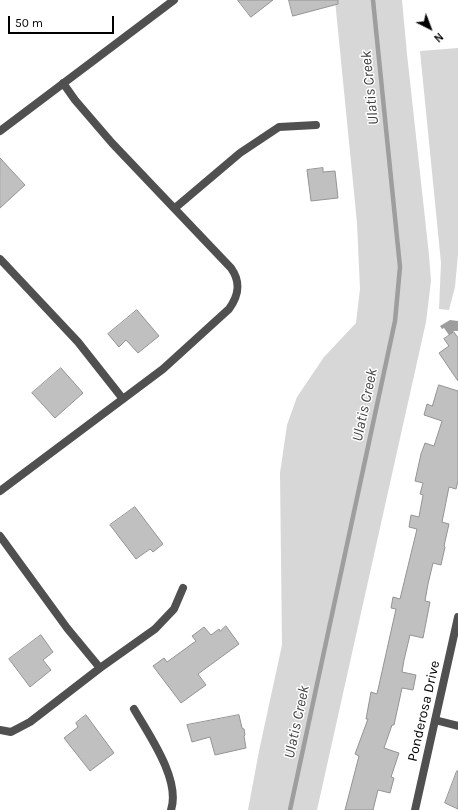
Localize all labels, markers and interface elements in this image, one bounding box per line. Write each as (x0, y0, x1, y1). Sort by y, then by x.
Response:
scale bar (10, 8, 116, 34)
north arrow (410, 8, 450, 48)
text: 50 m (15, 16, 43, 30)
text: N (431, 30, 446, 45)
water label: Ulatis Creek (357, 50, 383, 126)
water label: Ulatis Creek (348, 367, 382, 443)
street label: Ponderosa Drive (404, 659, 444, 763)
water label: Ulatis Creek (280, 684, 314, 760)

